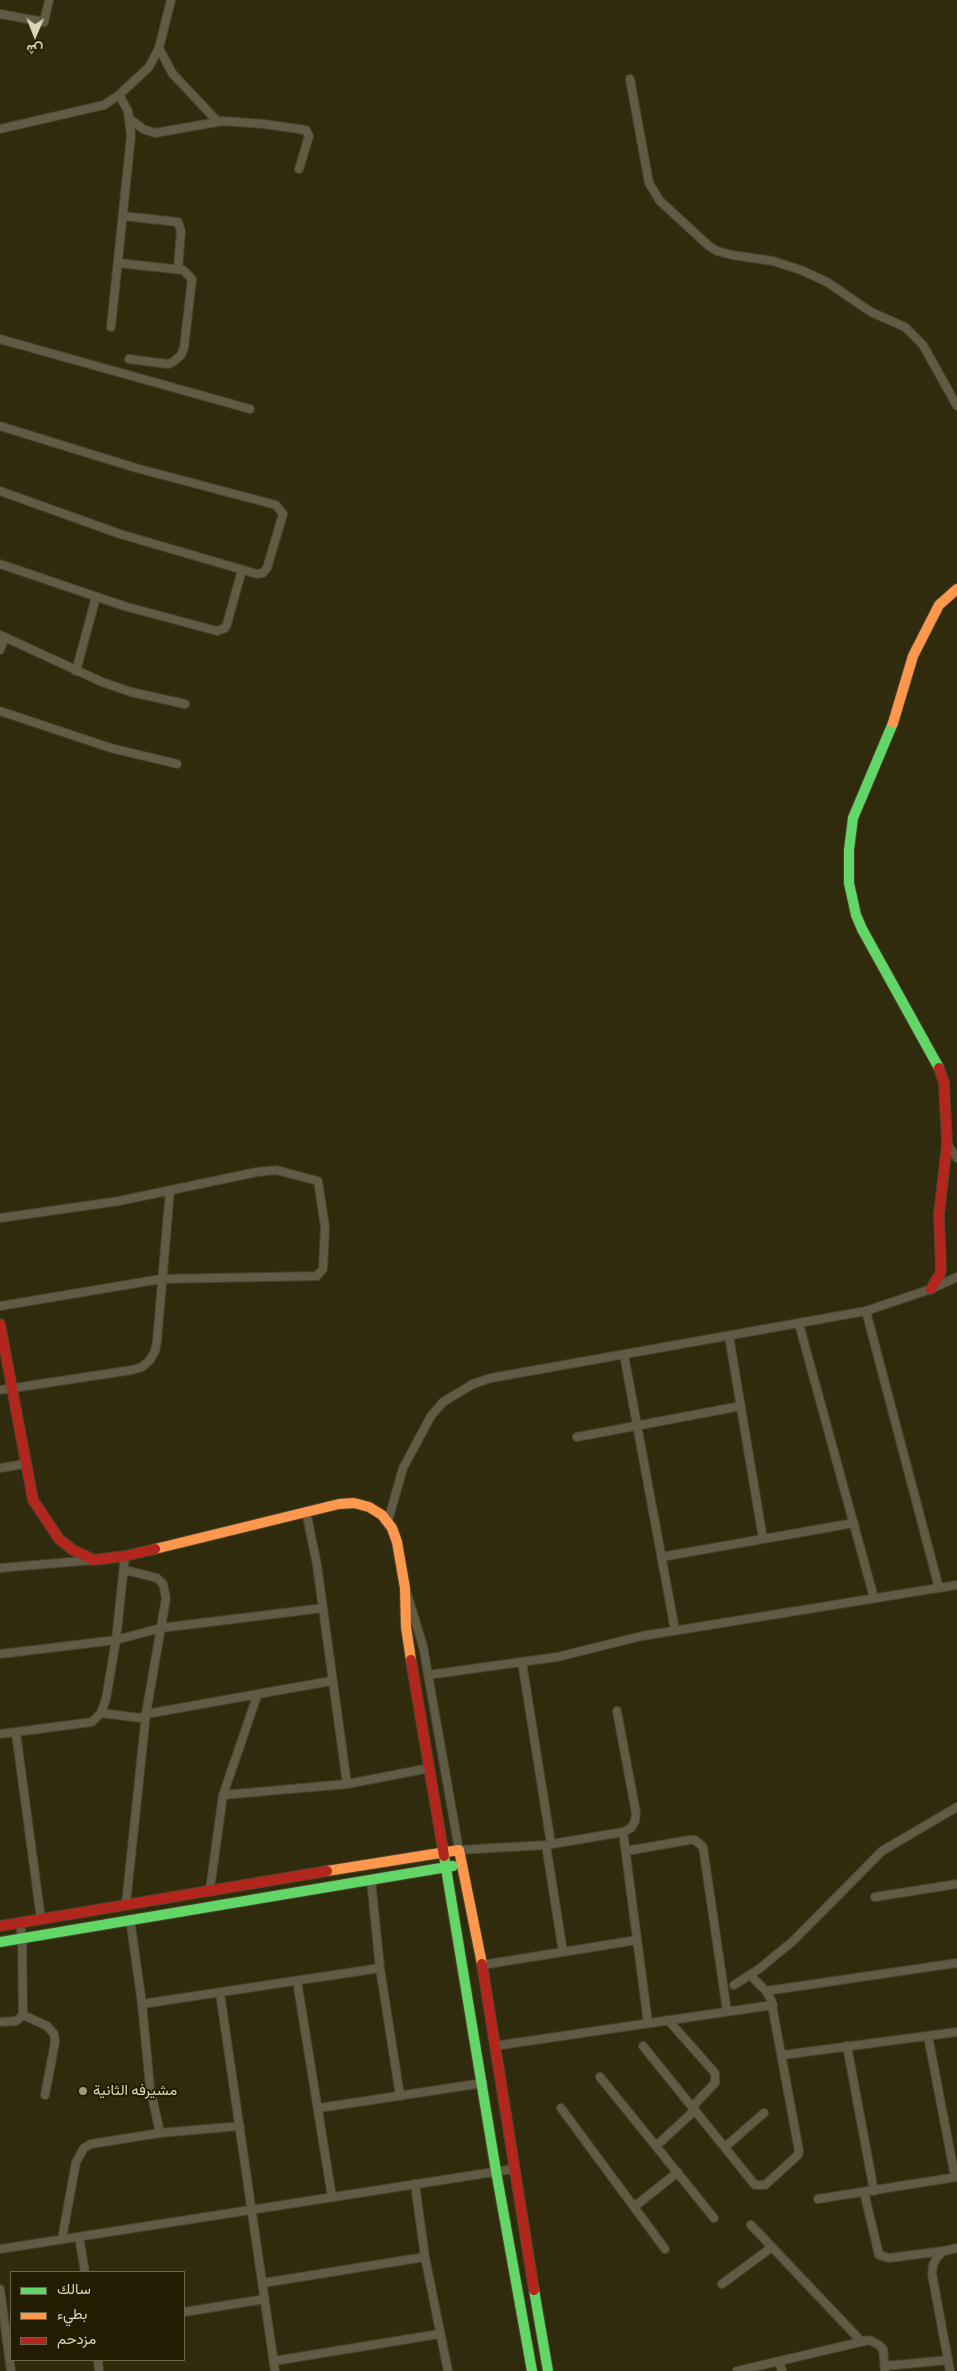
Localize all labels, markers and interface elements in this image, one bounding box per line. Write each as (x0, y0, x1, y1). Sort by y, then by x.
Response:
north arrow (10, 10, 60, 60)
text: ش (26, 41, 43, 59)
place label: مشيرفه الثانية (93, 2082, 177, 2100)
marker: مشيرفه الثانية (77, 2085, 89, 2097)
legend (10, 2271, 185, 2361)
text: سالك (57, 2279, 91, 2298)
text: بطيء (57, 2304, 87, 2323)
text: مزدحم (57, 2329, 96, 2348)

